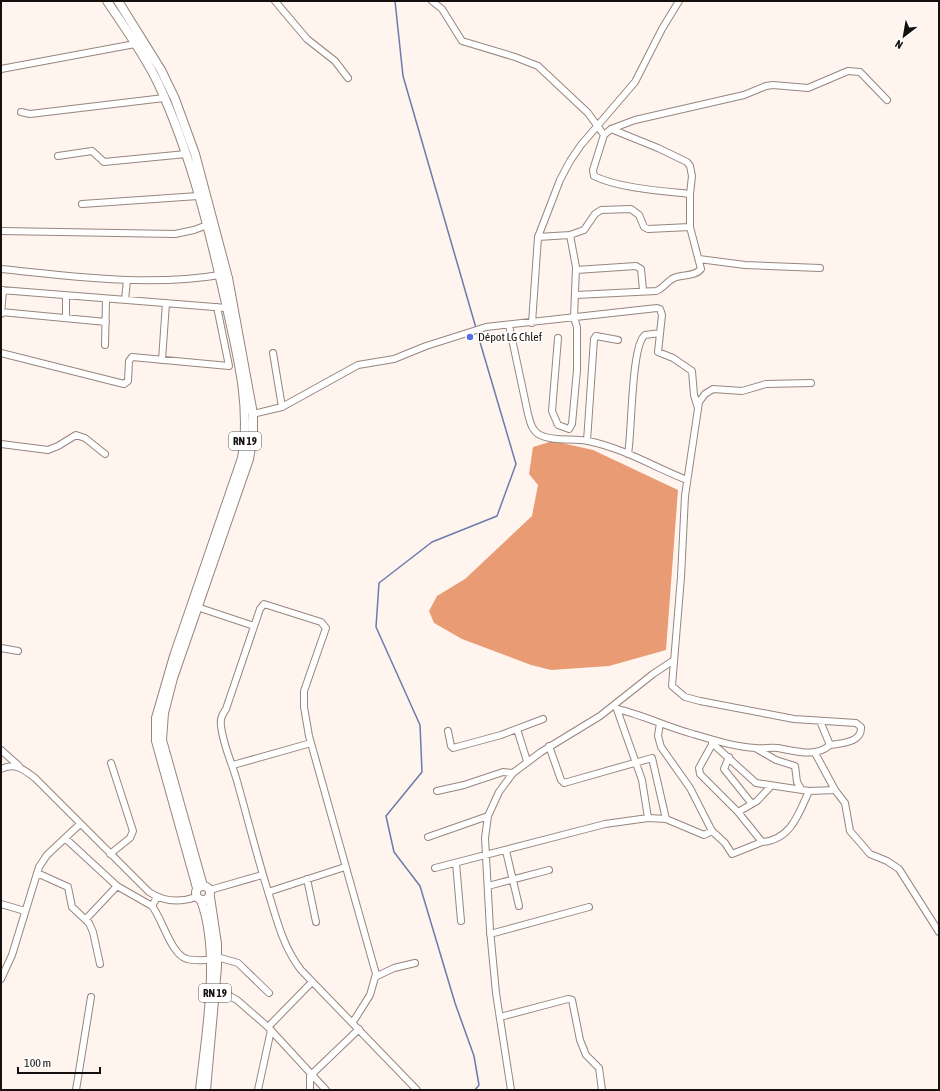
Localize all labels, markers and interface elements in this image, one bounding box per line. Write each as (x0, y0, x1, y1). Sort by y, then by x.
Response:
north arrow (884, 16, 924, 56)
text: N (893, 38, 905, 51)
place label: Dépot LG Chlef (478, 330, 543, 344)
marker: Dépot LG Chlef (465, 332, 475, 342)
road number: RN 19 (229, 432, 261, 450)
road number: RN 19 (199, 984, 231, 1002)
scale bar (18, 1049, 100, 1075)
text: 100 m (24, 1056, 51, 1070)

